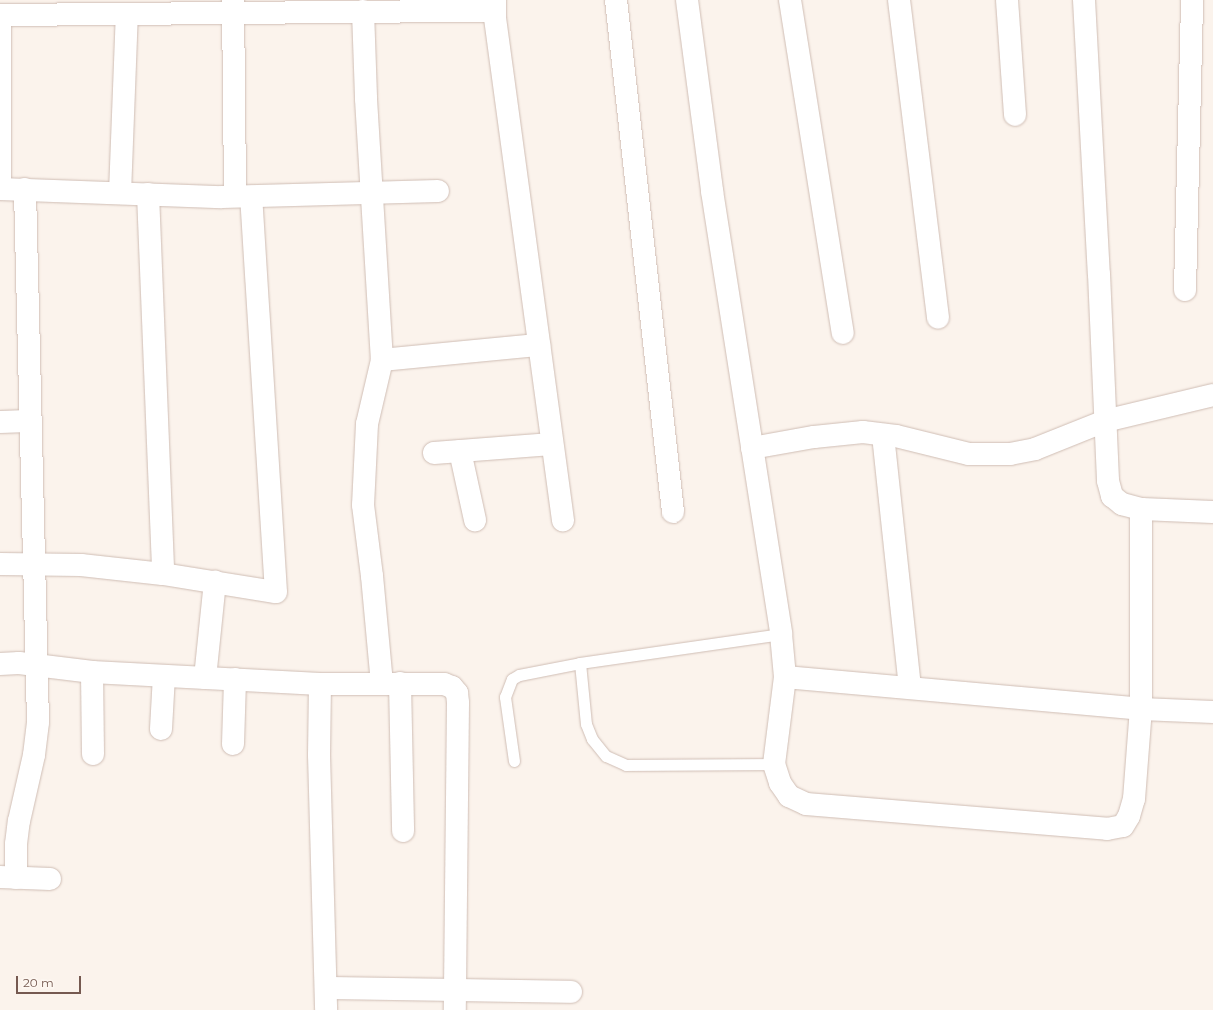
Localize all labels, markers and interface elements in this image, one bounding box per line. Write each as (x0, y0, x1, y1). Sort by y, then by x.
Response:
scale bar (18, 968, 83, 994)
text: 20 m (23, 975, 54, 990)

